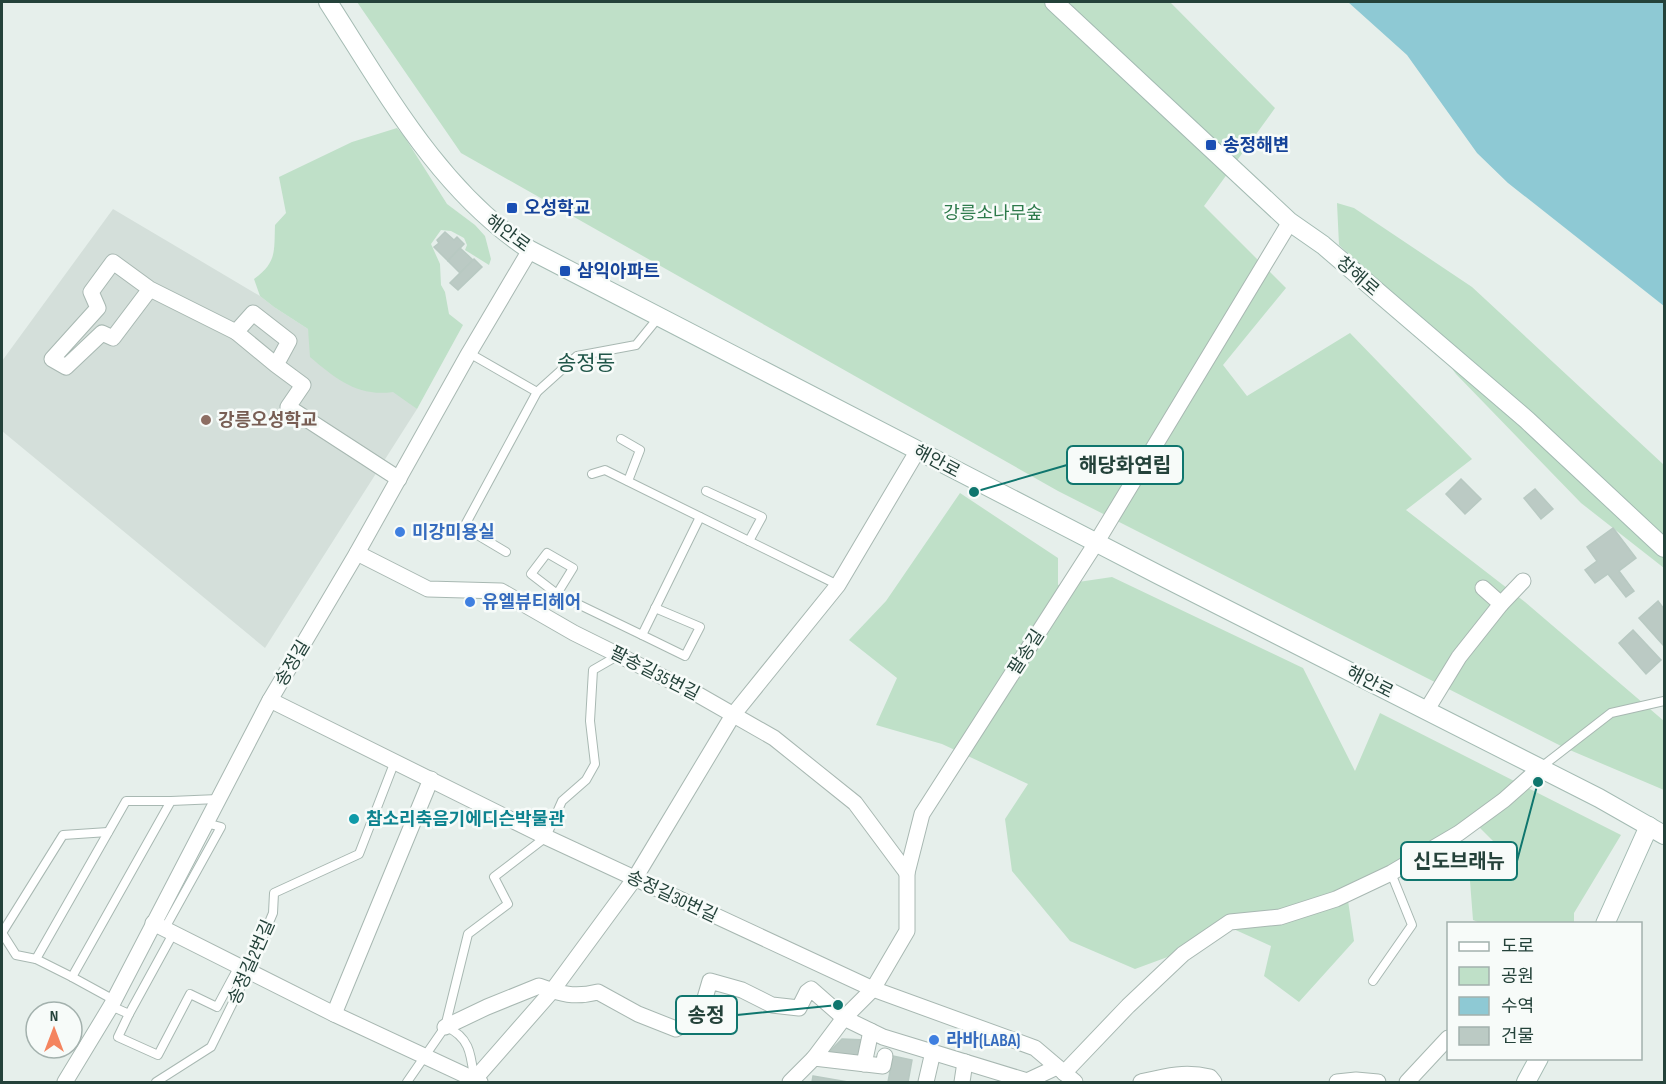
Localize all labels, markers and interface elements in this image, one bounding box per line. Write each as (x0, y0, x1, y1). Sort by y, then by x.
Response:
place label: 송정해변 (1223, 135, 1289, 156)
marker: 송정해변 (1204, 138, 1218, 152)
place label: 오성학교 (524, 198, 590, 219)
marker: 오성학교 (505, 201, 519, 215)
park label: 강릉소나무숲 (943, 203, 1043, 224)
street label: 해안로 (481, 210, 534, 257)
street label: 창해로 (1332, 252, 1383, 301)
place label: 삼익아파트 (577, 261, 660, 282)
marker: 삼익아파트 (558, 264, 572, 278)
district label: 송정동 (557, 351, 615, 376)
place label: 강릉오성학교 (218, 410, 317, 431)
marker: 강릉오성학교 (199, 413, 213, 427)
street label: 해안로 (910, 441, 964, 482)
callout: 해당화연립 (1067, 446, 1183, 484)
text: 해당화연립 (1079, 454, 1171, 478)
place label: 미강미용실 (412, 522, 495, 543)
marker: 미강미용실 (393, 525, 407, 539)
place label: 유엘뷰티헤어 (482, 592, 581, 613)
marker: 유엘뷰티헤어 (463, 595, 477, 609)
street label: 팔송길 (1004, 626, 1049, 679)
street label: 송정길 (271, 637, 314, 690)
street label: 팔송길35번길 (607, 642, 703, 705)
street label: 해안로 (1343, 662, 1397, 703)
place label: 참소리축음기에디슨박물관 (366, 809, 565, 830)
marker: 참소리축음기에디슨박물관 (347, 812, 361, 826)
callout: 신도브래뉴 (1401, 842, 1517, 880)
text: 신도브래뉴 (1413, 850, 1505, 874)
street label: 송정길30번길 (623, 866, 721, 927)
street label: 송정길2번길 (224, 917, 279, 1008)
legend (1447, 922, 1642, 1060)
text: 도로 (1501, 936, 1534, 957)
text: 공원 (1501, 966, 1534, 987)
callout: 송정 (676, 996, 737, 1034)
text: 수역 (1501, 996, 1534, 1017)
north arrow (24, 1000, 84, 1060)
text: 송정 (688, 1004, 724, 1028)
text: N (50, 1007, 58, 1026)
text: 건물 (1501, 1026, 1534, 1047)
place label: 라바(LABA) (946, 1030, 1020, 1051)
marker: 라바(LABA) (927, 1033, 941, 1047)

